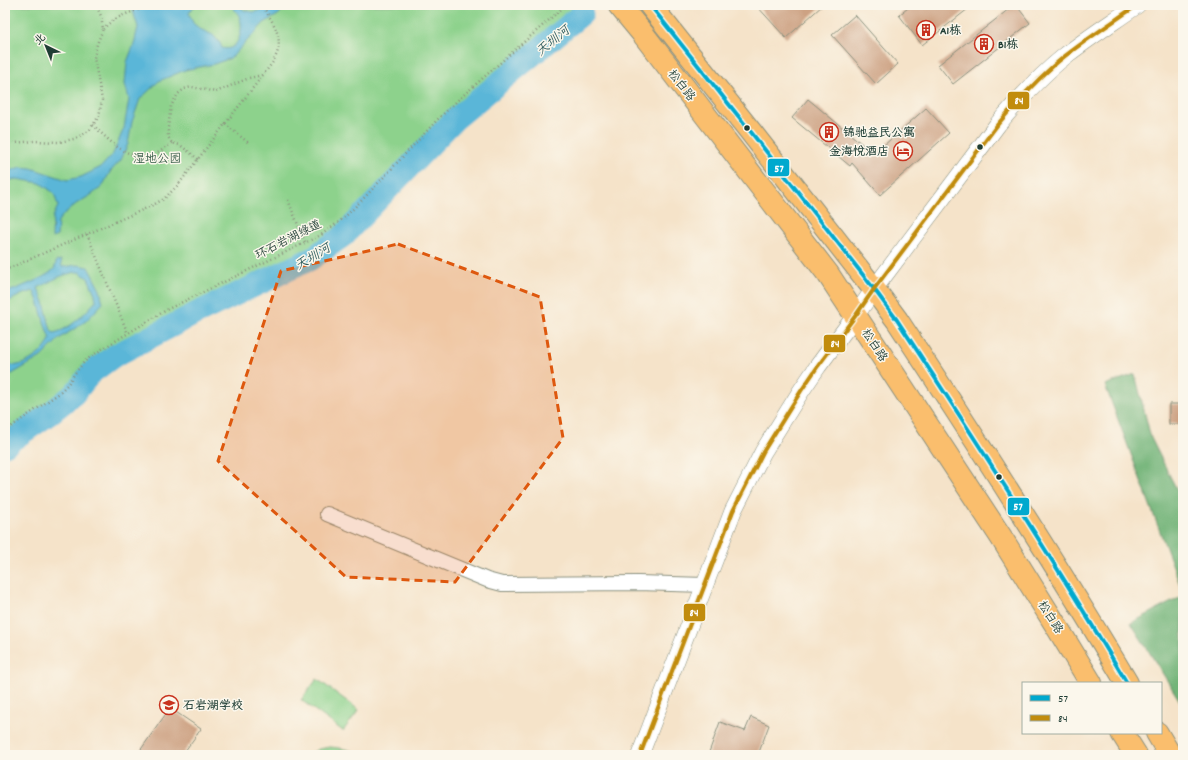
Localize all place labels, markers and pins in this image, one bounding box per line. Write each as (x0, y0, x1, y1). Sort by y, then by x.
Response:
building icon: A1栋 (915, 19, 937, 41)
place label: A1栋 (940, 23, 961, 40)
building icon: B1栋 (973, 33, 995, 55)
place label: B1栋 (998, 37, 1018, 54)
building icon: 锦驰益民公寓 (818, 121, 840, 143)
unlabelled marker (742, 123, 752, 133)
place label: 锦驰益民公寓 (843, 125, 915, 142)
hotel icon: 金海悦酒店 (892, 140, 914, 162)
unlabelled marker (975, 142, 985, 152)
place label: 金海悦酒店 (829, 144, 889, 161)
unlabelled marker (994, 472, 1004, 482)
school or university icon: 石岩湖学校 (158, 694, 180, 716)
place label: 石岩湖学校 (183, 698, 243, 715)

